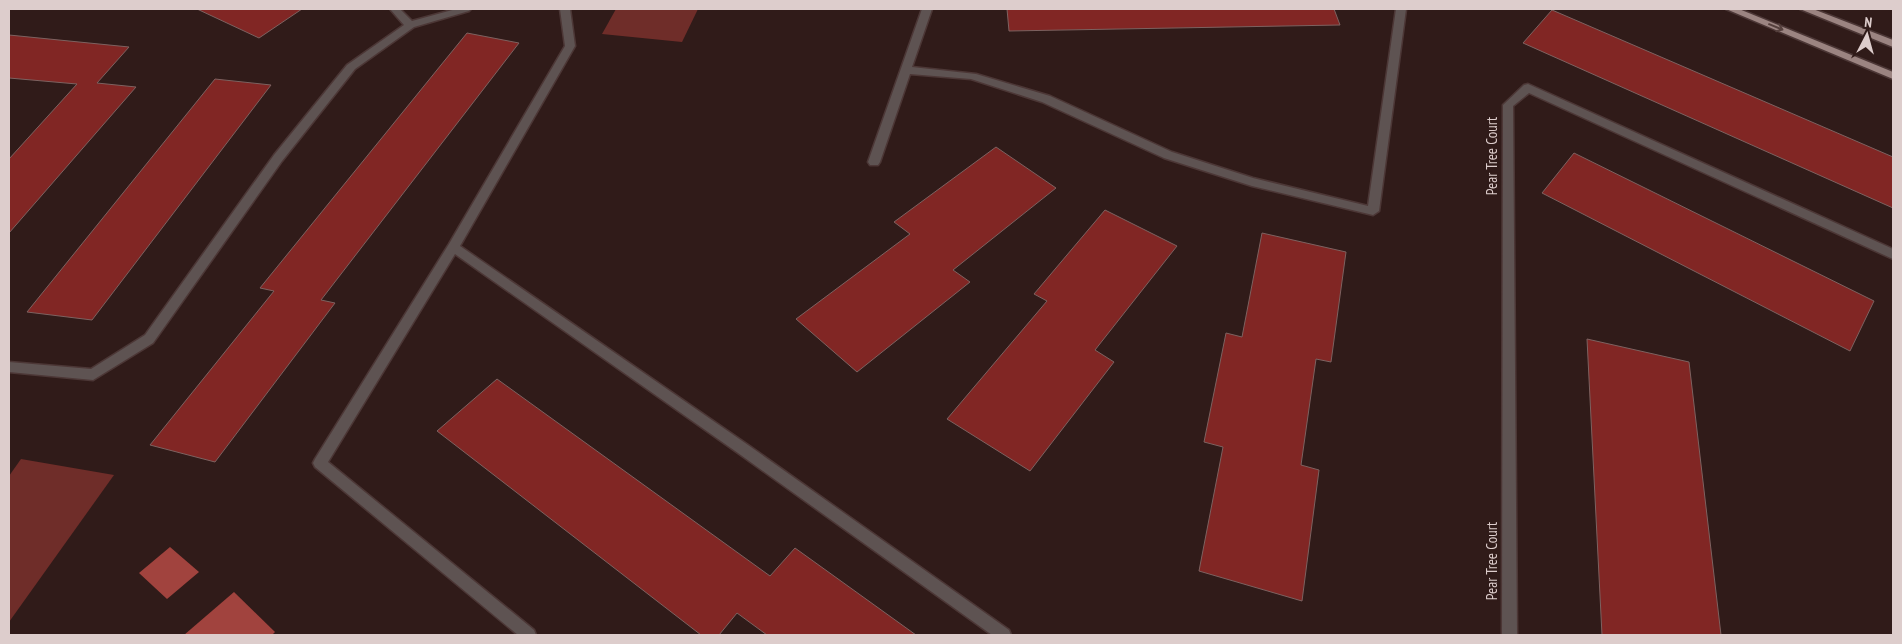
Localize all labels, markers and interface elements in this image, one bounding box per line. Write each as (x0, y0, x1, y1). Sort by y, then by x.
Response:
north arrow (1842, 10, 1892, 60)
text: N (1864, 13, 1873, 31)
one-way arrow (1768, 23, 1783, 33)
street label: Pear Tree Court (1482, 117, 1501, 195)
street label: Pear Tree Court (1482, 522, 1501, 600)

